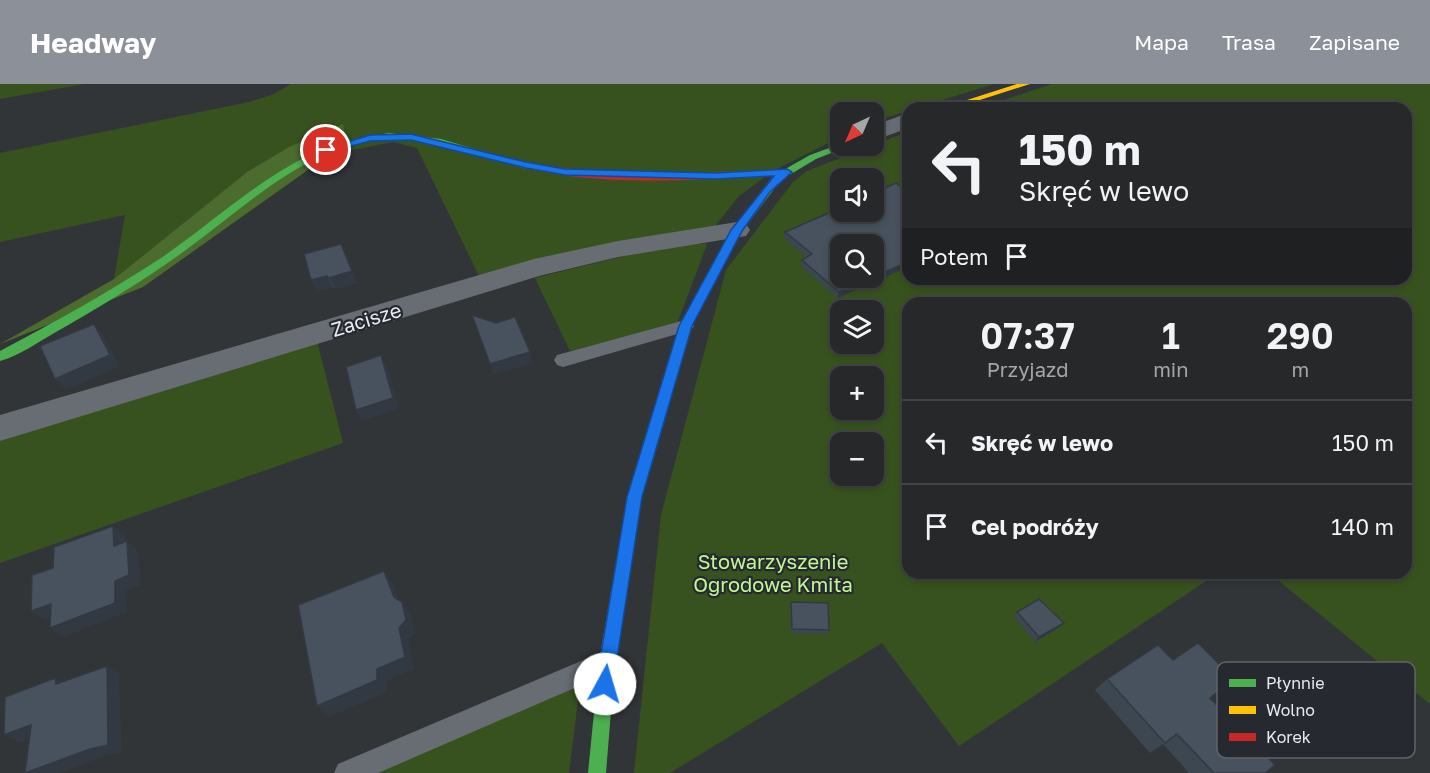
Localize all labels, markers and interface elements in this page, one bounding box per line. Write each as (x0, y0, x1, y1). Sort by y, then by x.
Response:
text: Headway (30, 26, 156, 59)
text: Mapa (1134, 29, 1189, 55)
text: Trasa (1222, 29, 1276, 55)
text: Zapisane (1309, 29, 1400, 55)
north arrow (830, 102, 884, 156)
map controls (830, 102, 884, 486)
pin (300, 124, 351, 175)
text: 150 m (1019, 124, 1141, 174)
icon: left (920, 126, 998, 204)
icon: arrive (309, 133, 342, 166)
button: sound (830, 168, 884, 222)
text: Skręć w lewo (1019, 175, 1189, 207)
button: search (830, 234, 884, 288)
icon: arrive (1000, 240, 1033, 273)
text: Potem (920, 243, 988, 270)
street label: Zacisze (328, 297, 404, 341)
button: layers (830, 300, 884, 354)
text: 07:37 (980, 314, 1075, 357)
text: 1 (1162, 314, 1180, 357)
text: 290 (1267, 314, 1334, 357)
text: Przyjazd (987, 357, 1069, 381)
text: min (1153, 357, 1189, 381)
text: m (1291, 357, 1309, 381)
button: + (830, 366, 884, 420)
icon: left (920, 426, 953, 459)
text: Skręć w lewo (971, 429, 1113, 456)
text: 150 m (1332, 429, 1394, 456)
button: − (830, 432, 884, 486)
icon: arrive (920, 510, 953, 543)
text: Cel podróży (971, 513, 1099, 540)
text: 140 m (1331, 513, 1394, 540)
park label: Stowarzyszenie Ogrodowe Kmita (693, 549, 853, 596)
position arrow (573, 652, 637, 716)
legend (1217, 662, 1415, 758)
text: Płynnie (1266, 673, 1324, 693)
text: Wolno (1266, 700, 1315, 720)
text: Korek (1266, 727, 1311, 747)

